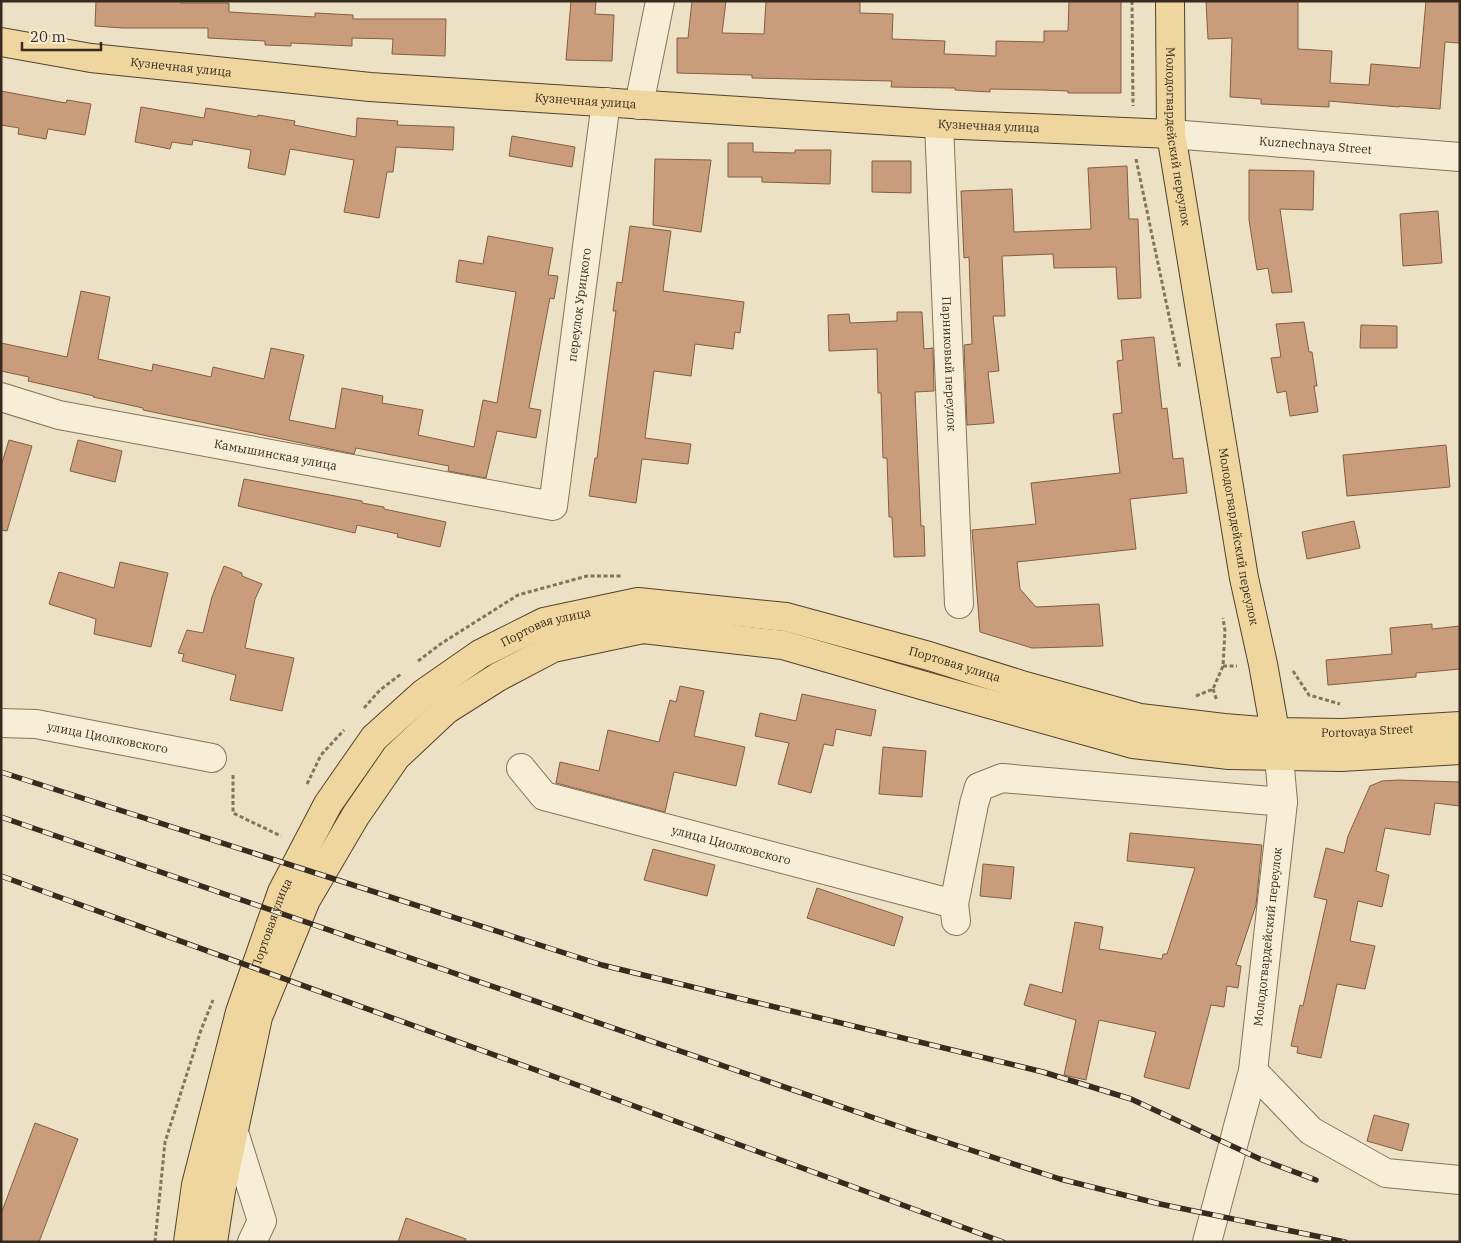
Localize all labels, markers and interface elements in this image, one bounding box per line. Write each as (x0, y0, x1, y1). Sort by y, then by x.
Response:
scale bar (22, 20, 101, 52)
text: 20 m (30, 27, 66, 46)
street label: Молодогвардейский переулок (1163, 47, 1194, 227)
street label: Кузнечная улица (130, 54, 233, 80)
street label: Кузнечная улица (534, 90, 637, 111)
street label: Кузнечная улица (938, 116, 1040, 135)
street label: Kuznechnaya Street (1259, 133, 1373, 157)
street label: переулок Урицкого (564, 247, 594, 363)
street label: Парниковый переулок (939, 296, 960, 432)
street label: Камышинская улица (213, 436, 339, 473)
street label: Молодогвардейский переулок (1216, 447, 1262, 626)
street label: Портовая улица (498, 604, 592, 650)
street label: Портовая улица (907, 643, 1003, 685)
street label: улица Циолковского (46, 718, 170, 756)
street label: Portovaya Street (1321, 721, 1414, 740)
street label: улица Циолковского (670, 822, 793, 868)
street label: Молодогвардейский переулок (1250, 847, 1285, 1027)
street label: Портовая улица (248, 875, 295, 971)

